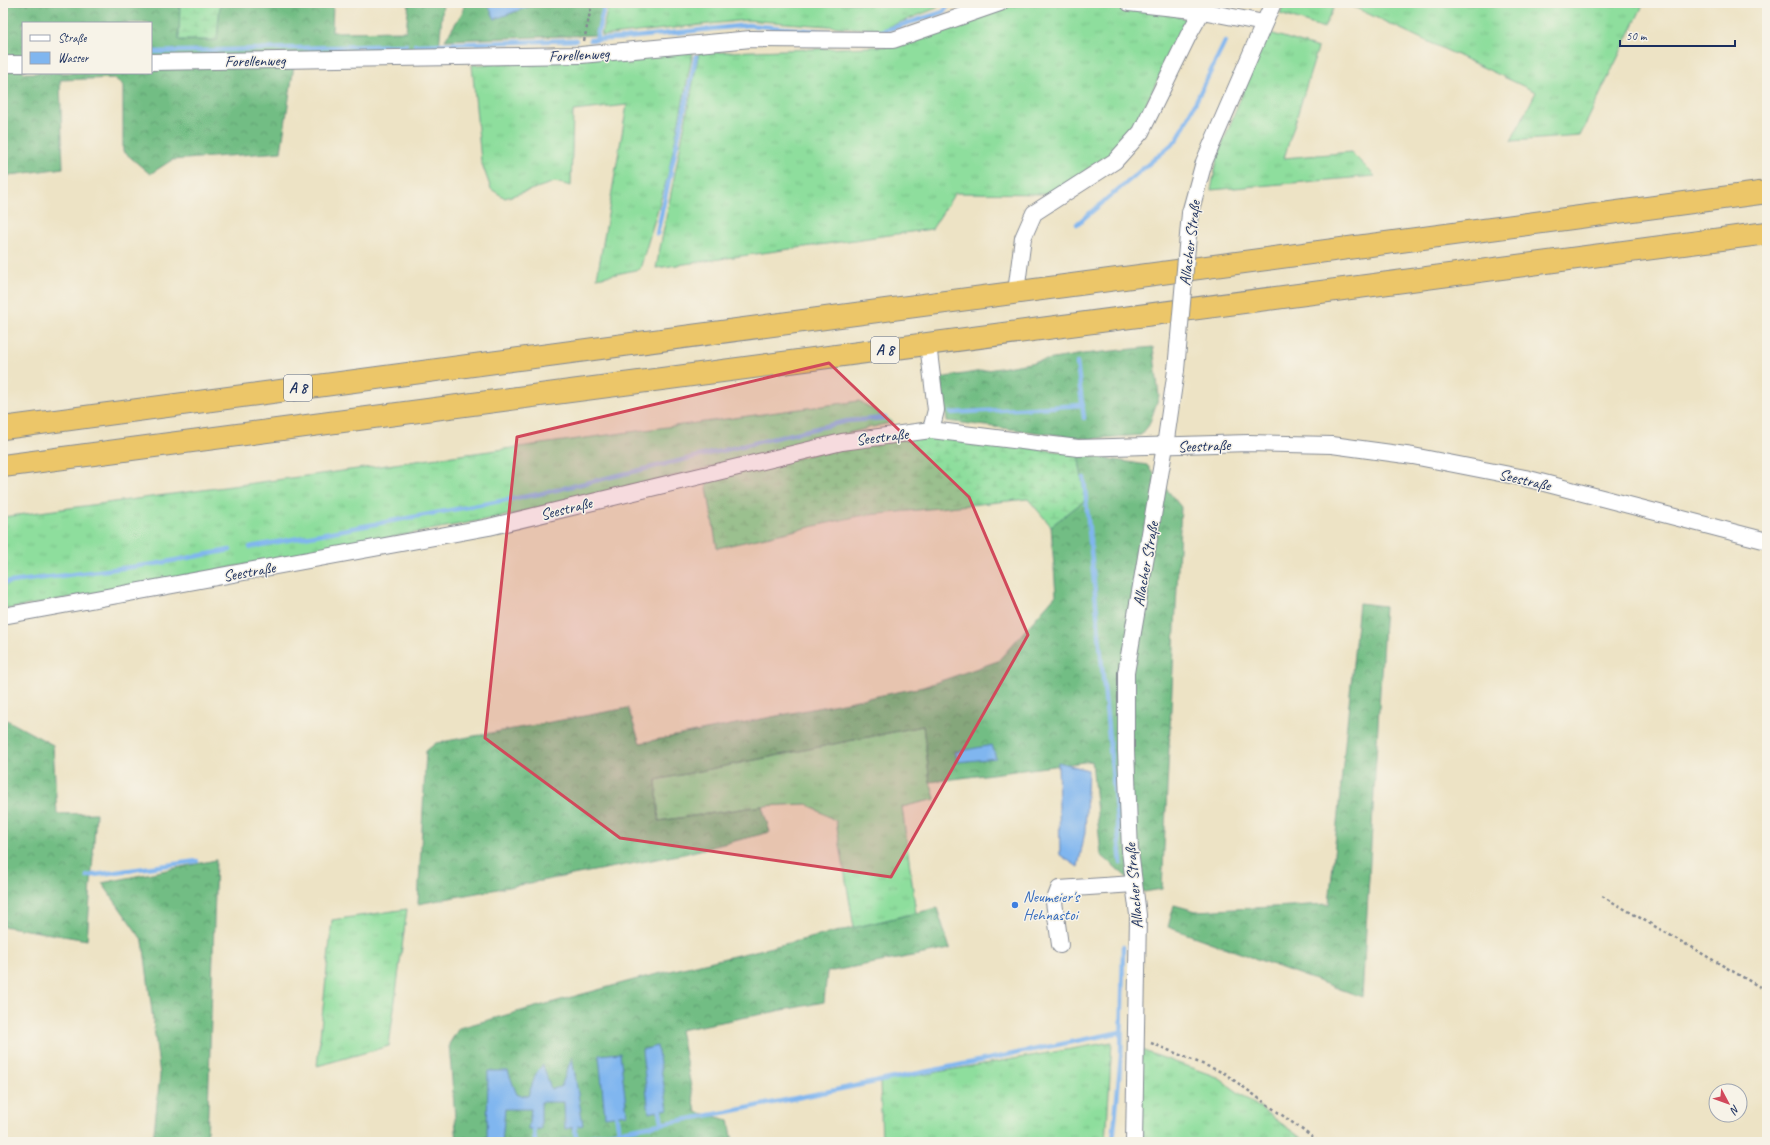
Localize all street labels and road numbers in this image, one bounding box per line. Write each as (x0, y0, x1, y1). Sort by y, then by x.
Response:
street label: Forellenweg (548, 43, 611, 67)
street label: Forellenweg (225, 50, 287, 72)
street label: Allacher Straße (1175, 198, 1205, 287)
road number: A 8 (871, 337, 899, 363)
road number: A 8 (284, 375, 312, 401)
street label: Seestraße (855, 424, 911, 450)
street label: Seestraße (1177, 435, 1232, 457)
street label: Seestraße (1497, 464, 1554, 496)
street label: Seestraße (538, 492, 596, 525)
street label: Allacher Straße (1129, 519, 1164, 608)
street label: Seestraße (222, 557, 279, 586)
street label: Allacher Straße (1120, 841, 1148, 929)

